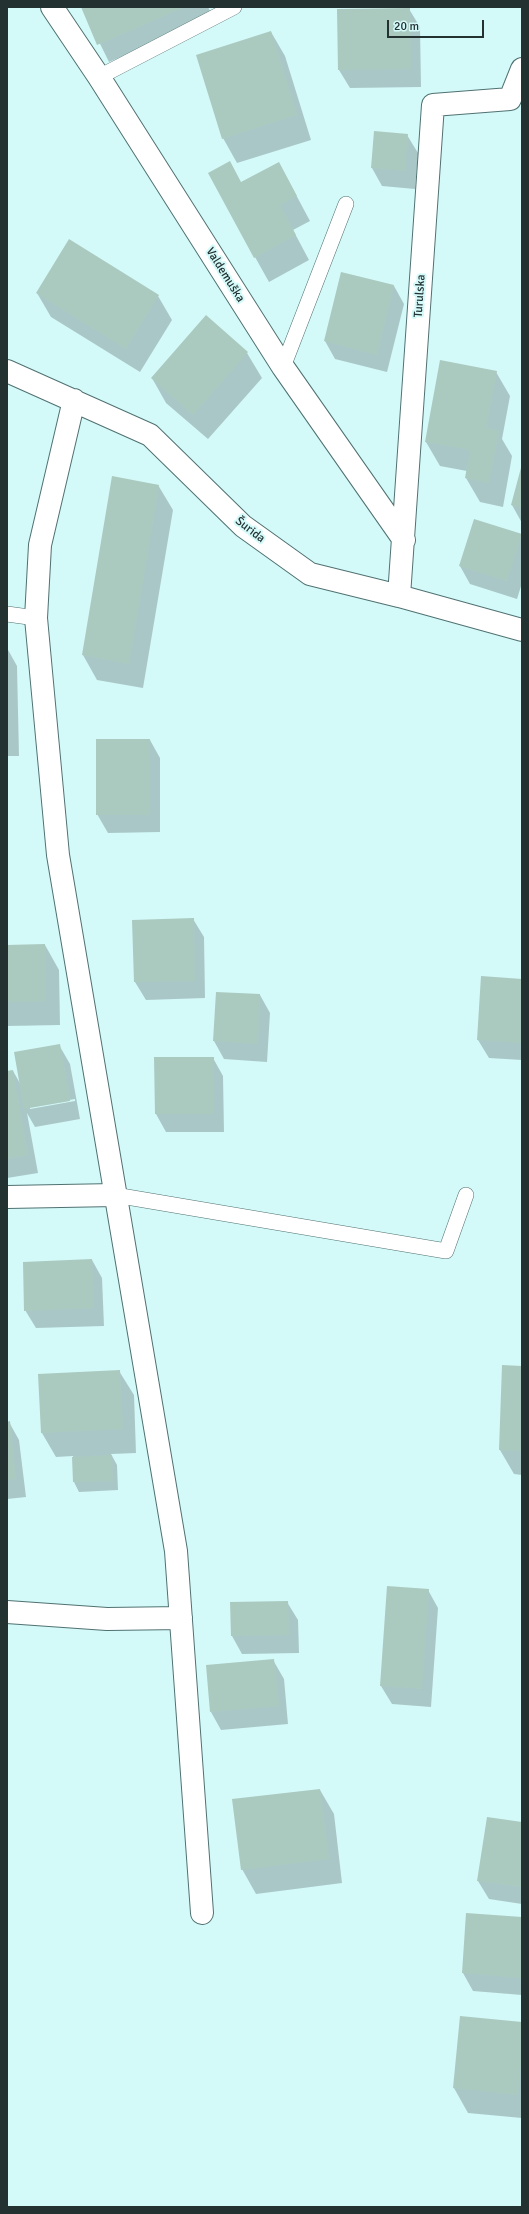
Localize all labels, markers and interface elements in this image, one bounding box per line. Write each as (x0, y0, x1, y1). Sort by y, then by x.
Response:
scale bar (389, 12, 486, 38)
text: 20 m (394, 19, 419, 34)
street label: Valdemuška (203, 245, 247, 305)
street label: Turulska (411, 274, 429, 318)
street label: Šurida (232, 514, 268, 546)

